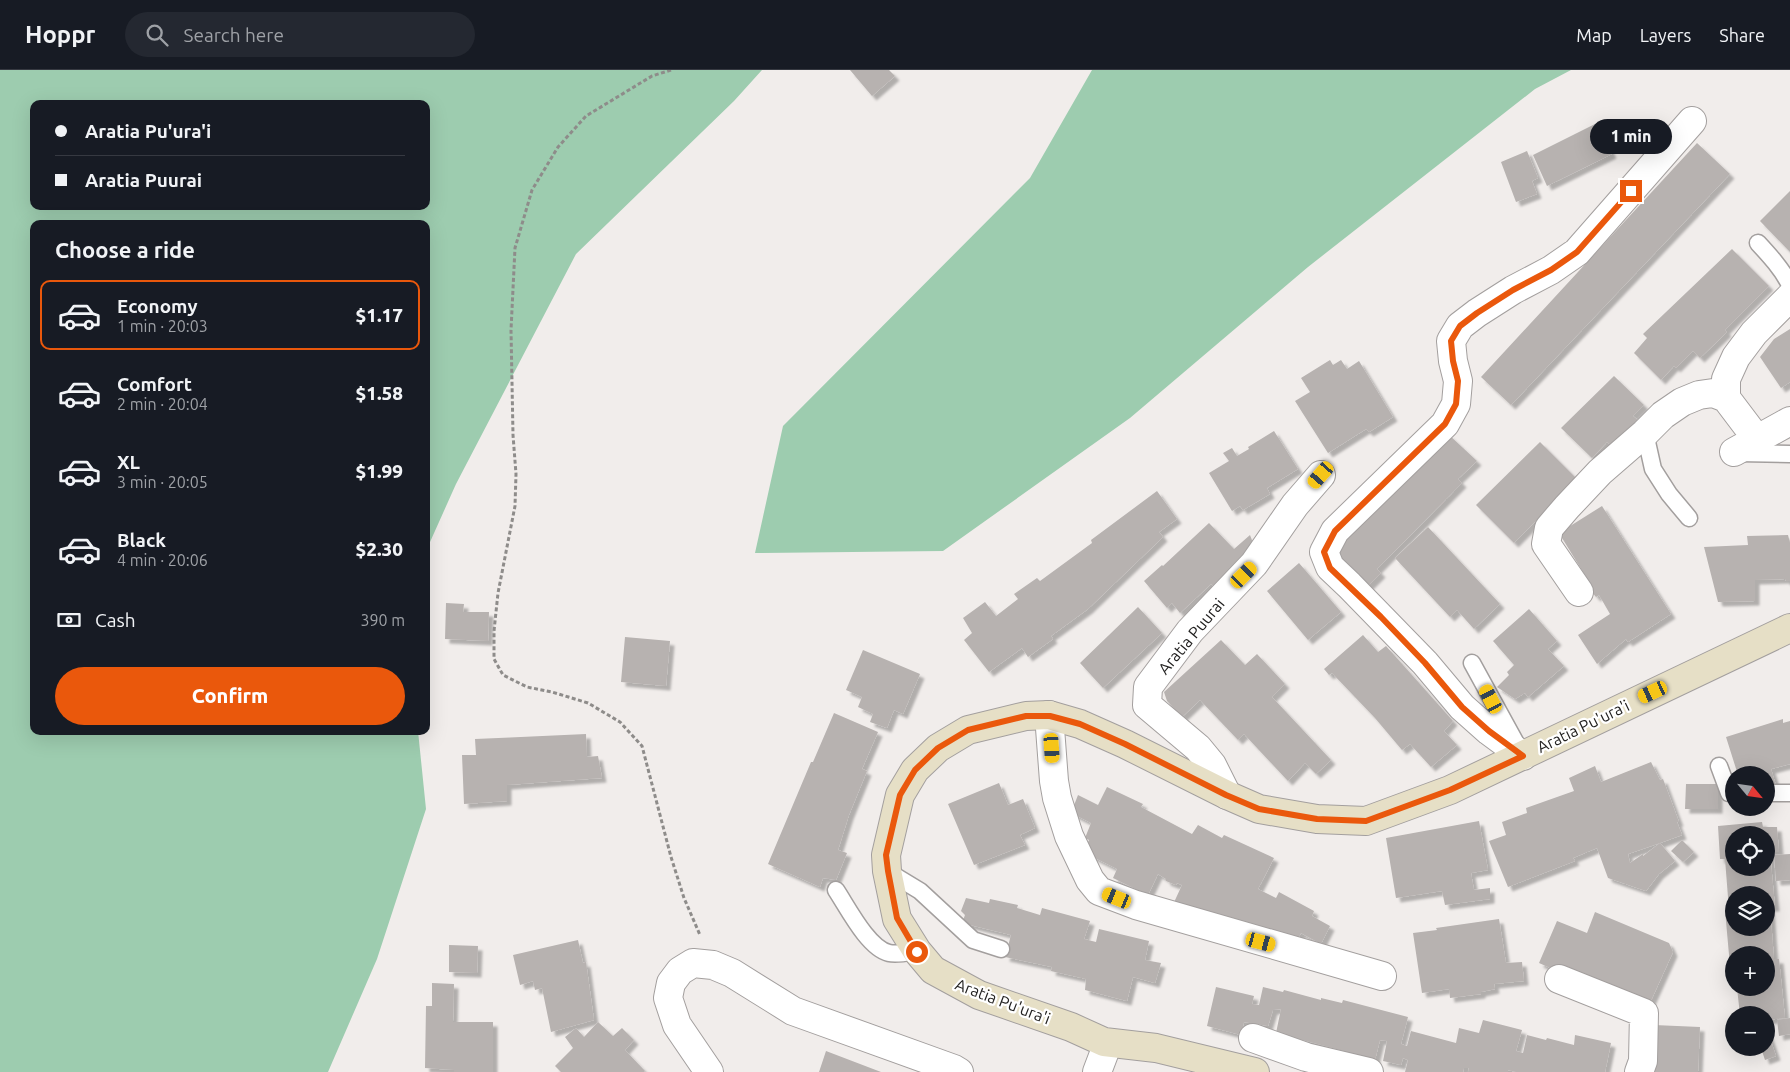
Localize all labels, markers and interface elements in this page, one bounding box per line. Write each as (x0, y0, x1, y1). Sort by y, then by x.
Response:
search box (125, 12, 475, 57)
text: Hoppr (25, 21, 95, 48)
icon: search (143, 21, 171, 49)
text: Search here (183, 24, 284, 46)
text: Map (1576, 25, 1612, 45)
text: Layers (1640, 25, 1691, 45)
text: Share (1719, 25, 1765, 45)
callout: 1 min (1590, 118, 1672, 154)
text: Aratia Pu'ura'i (85, 120, 211, 142)
text: 1 min (1611, 127, 1651, 145)
text: Aratia Puurai (85, 169, 202, 191)
route end (1620, 180, 1642, 202)
text: Choose a ride (55, 237, 195, 262)
icon: car (57, 293, 102, 338)
text: Economy (117, 295, 198, 317)
text: $1.17 (355, 304, 403, 326)
text: 1 min · 20:03 (117, 317, 208, 335)
icon: car (57, 371, 102, 416)
text: Comfort (117, 373, 192, 395)
text: $1.58 (355, 382, 403, 404)
text: 2 min · 20:04 (117, 395, 208, 413)
icon: car (57, 449, 102, 494)
text: XL (117, 451, 140, 473)
car (1305, 459, 1336, 491)
text: $1.99 (355, 460, 403, 482)
text: 3 min · 20:05 (117, 473, 208, 491)
icon: car (57, 527, 102, 572)
text: Black (117, 529, 166, 551)
text: $2.30 (355, 538, 403, 560)
text: 4 min · 20:06 (117, 551, 208, 569)
car (1228, 559, 1259, 591)
street label: Aratia Puurai (1154, 595, 1228, 677)
icon: cash (55, 606, 83, 634)
text: Cash (95, 609, 136, 631)
text: 390 m (360, 611, 405, 629)
button: Confirm (55, 667, 405, 725)
car (1636, 679, 1669, 705)
car (1477, 682, 1504, 716)
street label: Aratia Pu'ura'i (1534, 696, 1632, 756)
car (1043, 733, 1060, 763)
north arrow (1725, 766, 1775, 816)
map controls (1725, 766, 1775, 1056)
button: locate (1725, 826, 1775, 876)
car (1100, 885, 1133, 911)
button: layers (1725, 886, 1775, 936)
car (1244, 931, 1277, 953)
route start (906, 941, 928, 963)
button: + (1725, 946, 1775, 996)
street label: Aratia Pu'ura'i (953, 975, 1053, 1027)
button: − (1725, 1006, 1775, 1056)

